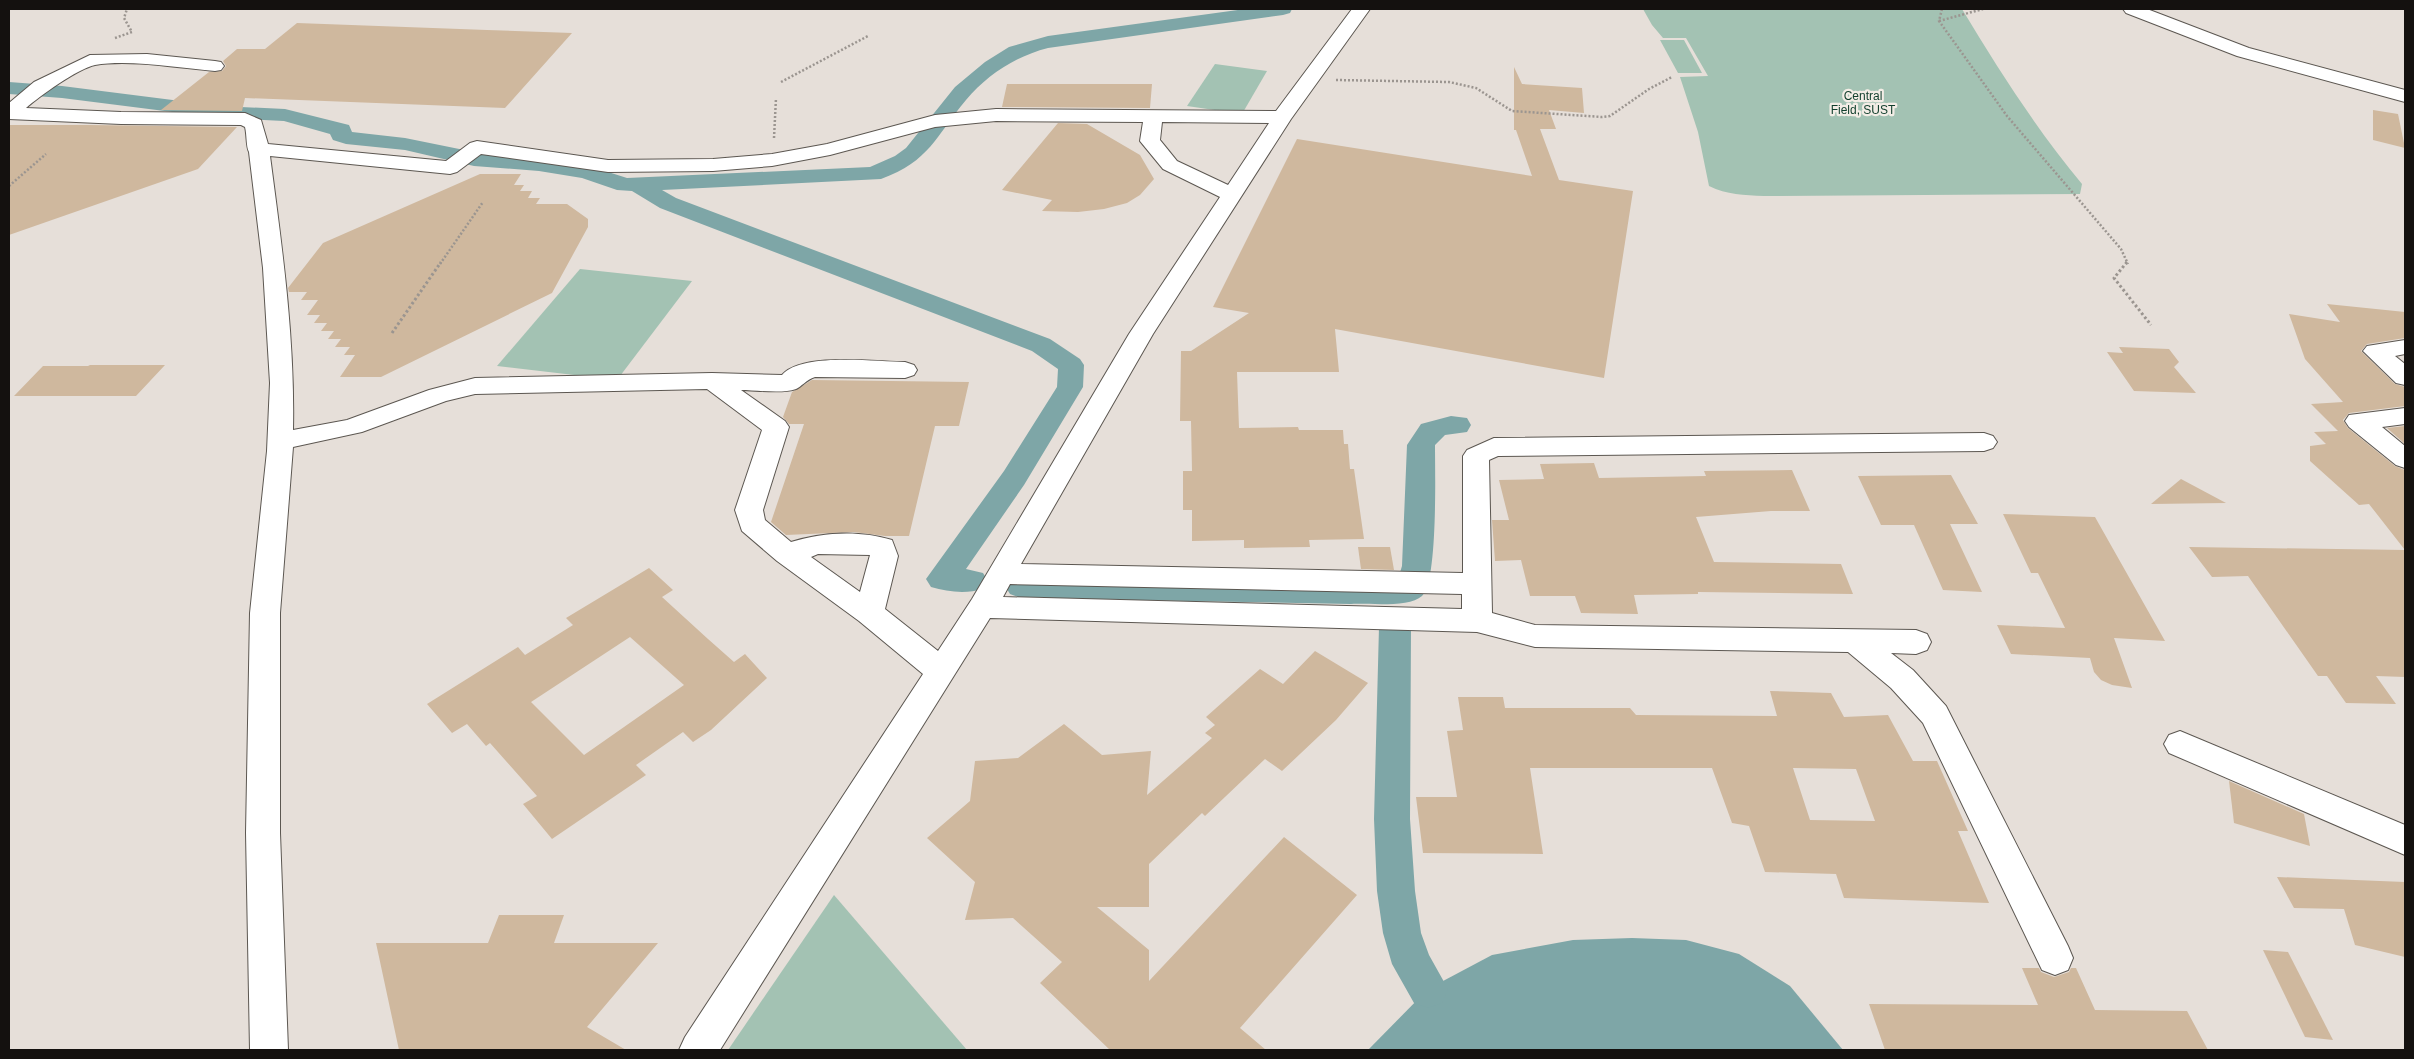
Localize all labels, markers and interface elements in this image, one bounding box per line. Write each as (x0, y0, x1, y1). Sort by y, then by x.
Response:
park label: Central Field, SUST (1831, 89, 1896, 117)

